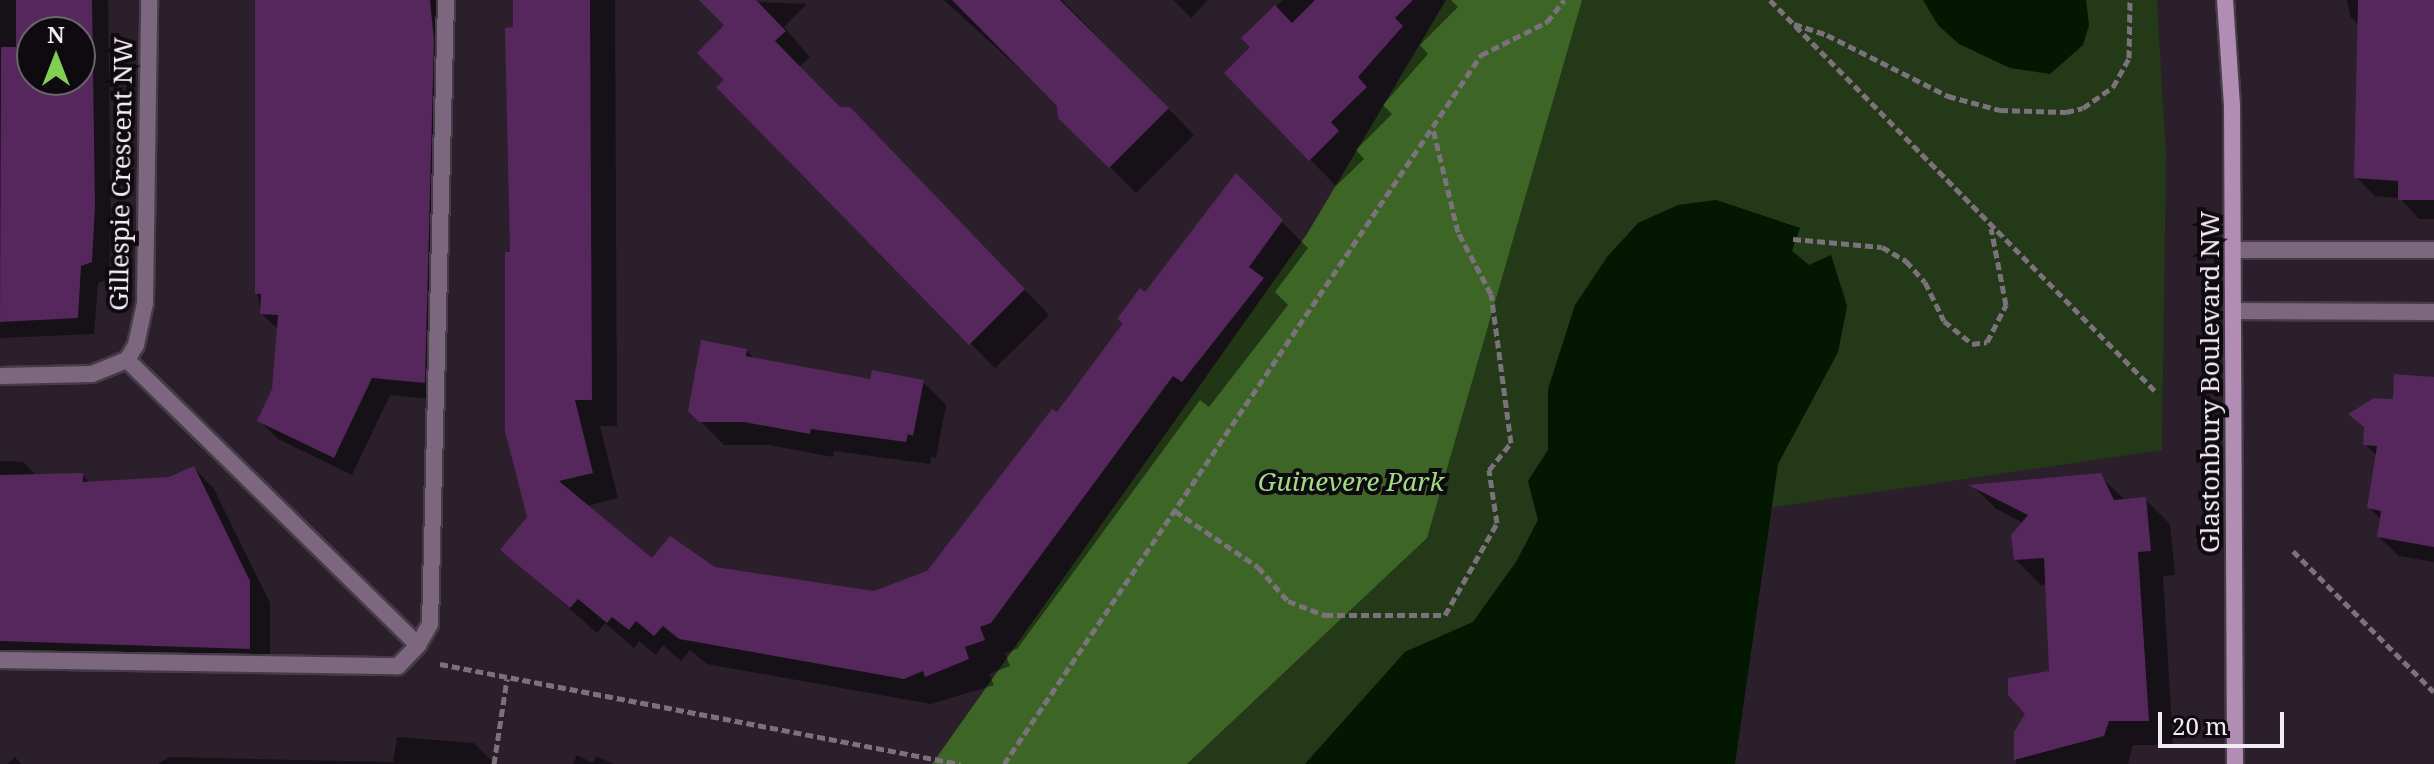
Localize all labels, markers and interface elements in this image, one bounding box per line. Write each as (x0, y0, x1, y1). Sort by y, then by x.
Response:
north arrow (16, 16, 96, 96)
text: N (47, 19, 65, 49)
street label: Gillespie Crescent NW (103, 37, 139, 311)
street label: Glastonbury Boulevard NW (2194, 211, 2226, 553)
park label: Guinevere Park (1258, 466, 1444, 498)
scale bar (2162, 696, 2288, 746)
text: 20 m (2172, 709, 2228, 742)

